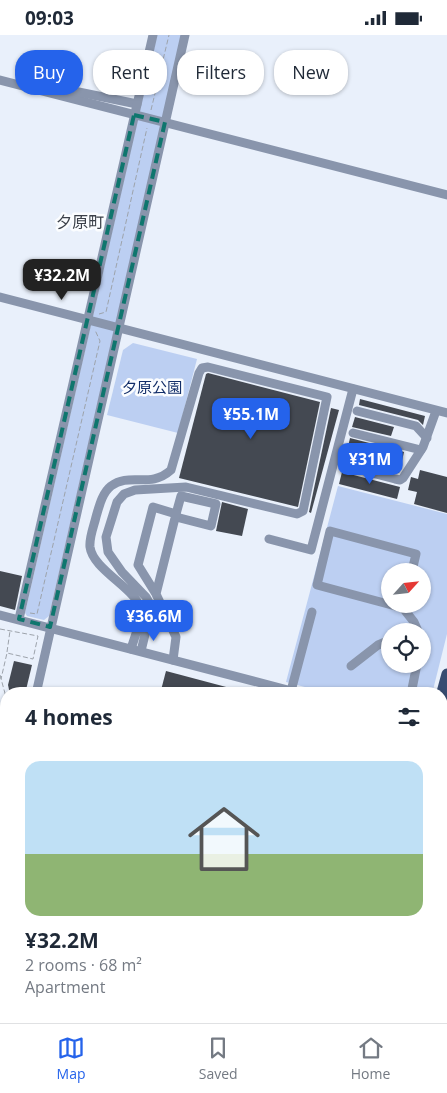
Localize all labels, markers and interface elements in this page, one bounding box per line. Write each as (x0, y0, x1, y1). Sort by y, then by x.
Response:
text: 09:03 (25, 5, 74, 31)
chip: Buy (15, 50, 83, 95)
chip: Rent (93, 50, 167, 95)
chip: Filters (177, 50, 264, 95)
chip: New (274, 50, 348, 95)
district label: 夕原町 (56, 211, 104, 233)
pin: ¥32.2M (21, 259, 103, 301)
text: ¥32.2M (34, 264, 90, 286)
park label: 夕原公園 (122, 377, 182, 397)
pin: ¥55.1M (210, 397, 292, 440)
text: ¥55.1M (223, 403, 279, 425)
pin: ¥31M (340, 443, 400, 485)
text: ¥31M (349, 448, 391, 470)
north arrow (381, 563, 431, 613)
map controls (381, 563, 431, 673)
pin: ¥36.6M (113, 599, 195, 642)
text: ¥36.6M (126, 605, 182, 627)
button: locate (381, 623, 431, 673)
text: 4 homes (25, 703, 113, 731)
icon: filters (395, 703, 423, 731)
icon: home (179, 794, 269, 884)
text: ¥32.2M (25, 926, 99, 954)
text: 2 rooms · 68 m² (25, 954, 142, 976)
text: Apartment (25, 976, 105, 998)
tab: Map (57, 1034, 86, 1083)
tab: Saved (199, 1034, 238, 1083)
tab: Home (351, 1034, 390, 1083)

